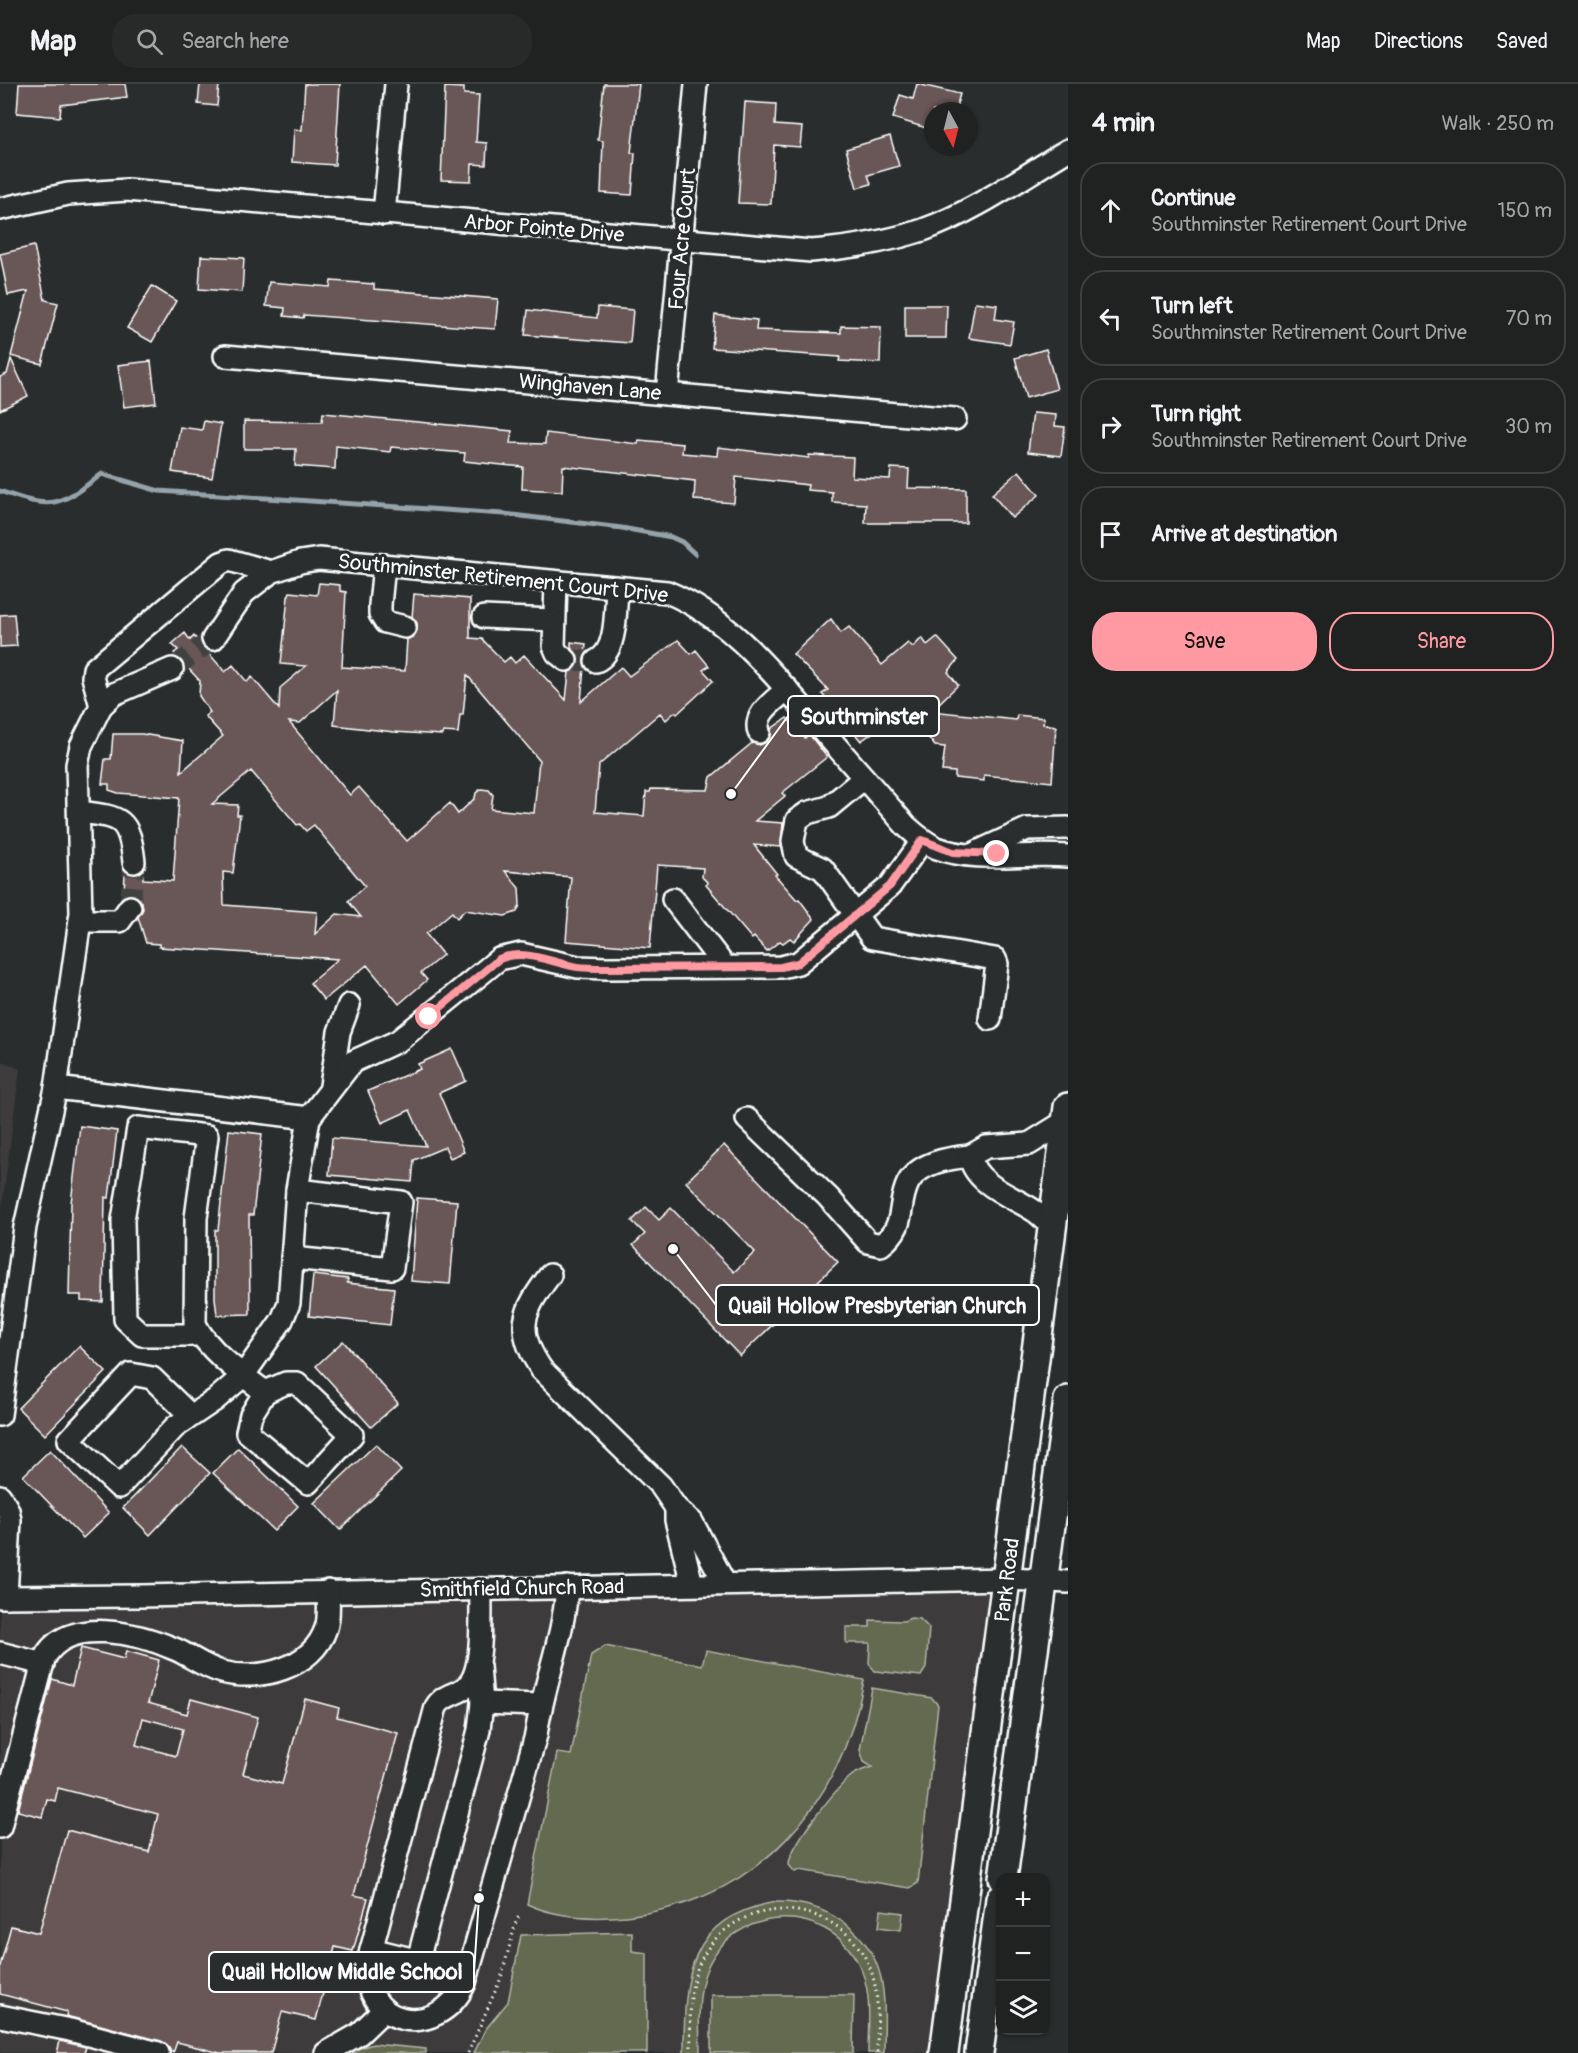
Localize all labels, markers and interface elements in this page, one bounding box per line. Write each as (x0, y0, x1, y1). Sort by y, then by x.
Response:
search box (112, 14, 532, 68)
text: Map (30, 24, 76, 59)
icon: search (133, 25, 166, 58)
text: Search here (181, 27, 289, 55)
text: Map (1306, 28, 1341, 55)
text: Directions (1374, 28, 1463, 55)
text: Saved (1496, 28, 1548, 55)
north arrow (924, 102, 978, 156)
text: 4 min (1092, 107, 1155, 139)
text: Walk · 250 m (1442, 111, 1554, 136)
street label: Four Acre Court (663, 166, 702, 311)
text: Continue (1151, 184, 1235, 212)
icon: ahead (1094, 194, 1127, 227)
text: 150 m (1498, 198, 1552, 223)
street label: Arbor Pointe Drive (463, 208, 626, 249)
text: Southminster Retirement Court Drive (1151, 212, 1467, 237)
text: Turn left (1151, 292, 1233, 320)
icon: left (1094, 302, 1127, 335)
text: 70 m (1506, 306, 1552, 331)
text: Southminster Retirement Court Drive (1151, 320, 1467, 345)
street label: Winghaven Lane (518, 368, 663, 407)
text: Turn right (1151, 400, 1241, 428)
icon: right (1094, 410, 1127, 443)
text: 30 m (1505, 414, 1552, 439)
text: Southminster Retirement Court Drive (1151, 428, 1467, 453)
icon: arrive (1094, 518, 1127, 551)
text: Arrive at destination (1151, 520, 1337, 548)
street label: Southminster Retirement Court Drive (337, 548, 670, 609)
button: Save (1092, 612, 1317, 671)
button: Share (1329, 612, 1554, 671)
callout: Southminster (788, 696, 939, 736)
text: Southminster (800, 703, 929, 731)
route end (983, 840, 1009, 866)
route start (415, 1003, 441, 1029)
callout: Quail Hollow Presbyterian Church (716, 1285, 1039, 1325)
text: Quail Hollow Presbyterian Church (728, 1292, 1026, 1320)
street label: Park Road (989, 1536, 1026, 1624)
street label: Smithfield Church Road (419, 1573, 625, 1604)
map controls (996, 1873, 1050, 2035)
button: + (996, 1873, 1050, 1927)
button: − (996, 1927, 1050, 1981)
callout: Quail Hollow Middle School (209, 1952, 474, 1992)
text: Quail Hollow Middle School (221, 1958, 463, 1986)
button: layers (996, 1981, 1050, 2035)

